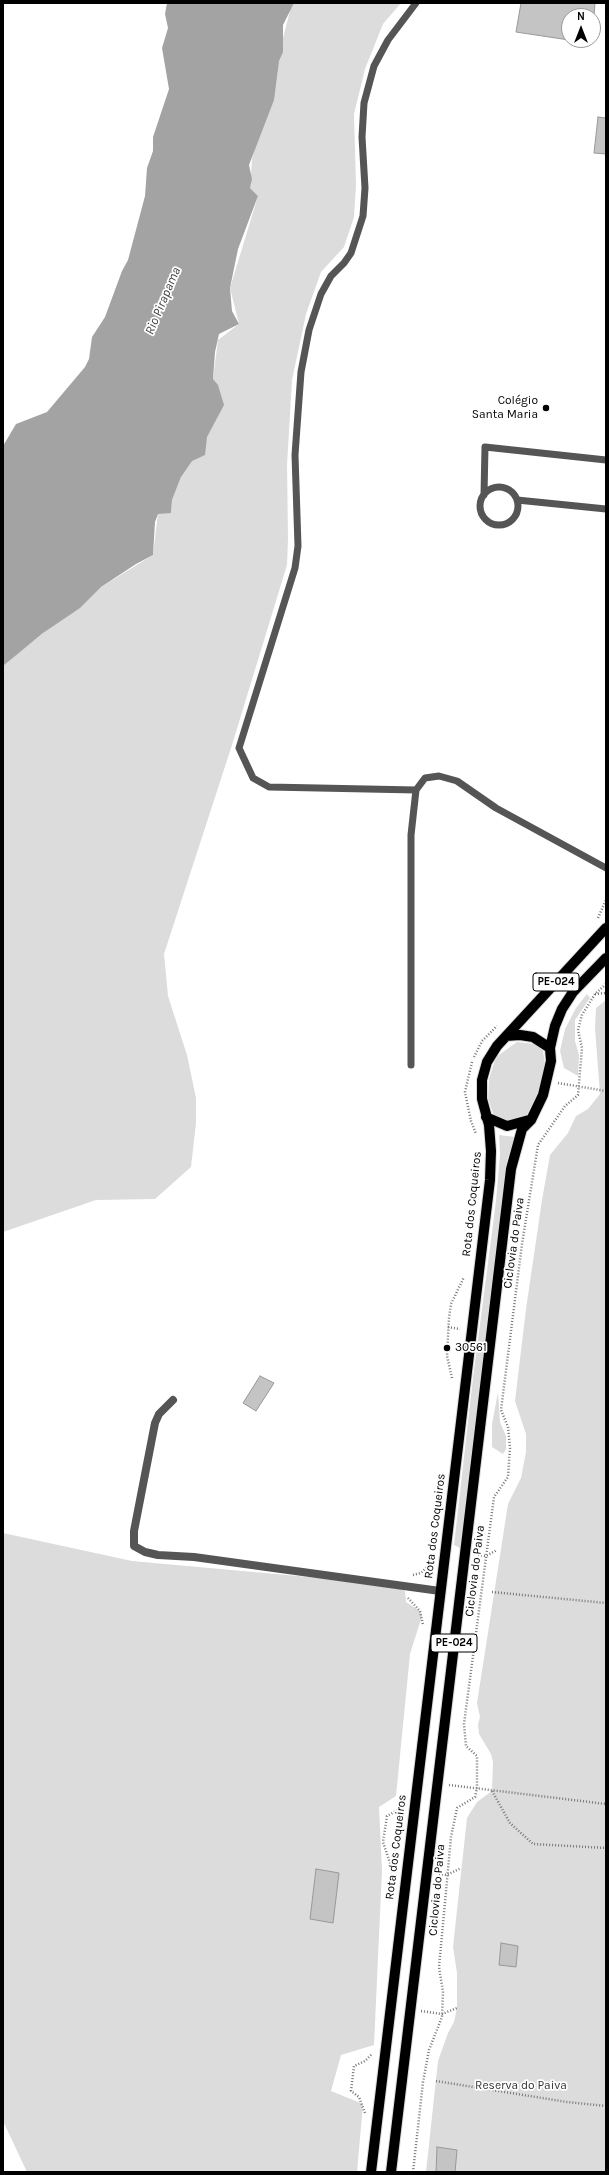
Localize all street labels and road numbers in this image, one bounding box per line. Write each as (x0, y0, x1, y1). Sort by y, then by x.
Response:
road number: PE-024 (533, 973, 579, 991)
street label: Rota dos Coqueiros (459, 1151, 485, 1257)
street label: Ciclovia do Paiva (500, 1196, 528, 1290)
street label: Rota dos Coqueiros (421, 1473, 449, 1579)
street label: Ciclovia do Paiva (462, 1524, 488, 1618)
road number: PE-024 (431, 1634, 477, 1652)
street label: Rota dos Coqueiros (382, 1794, 410, 1900)
street label: Ciclovia do Paiva (426, 1844, 448, 1936)

